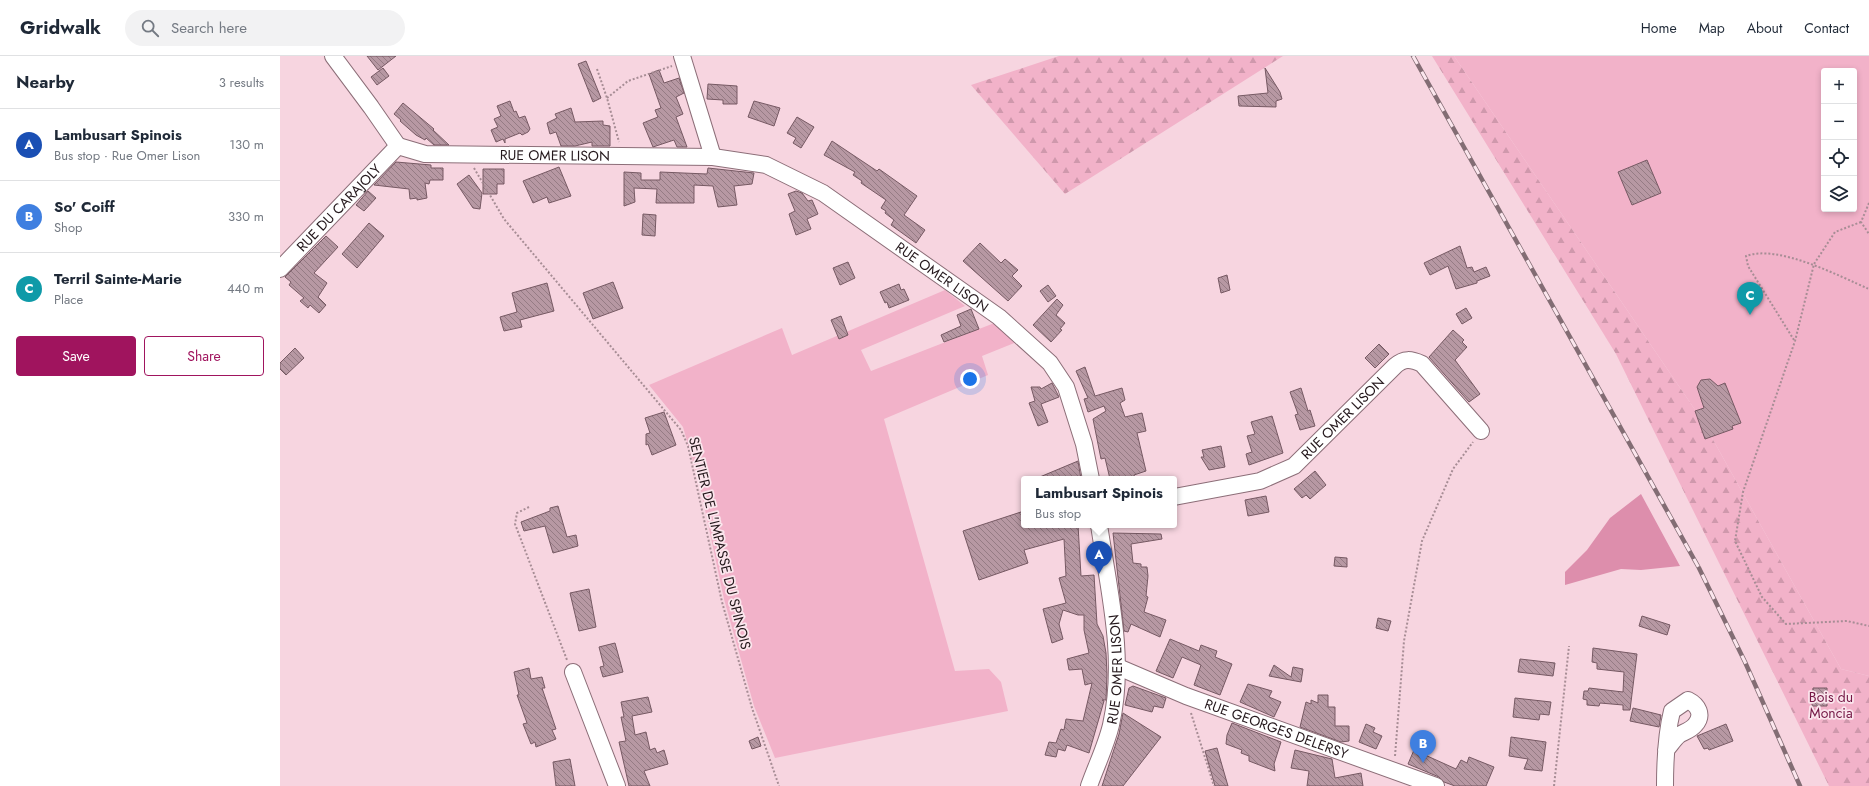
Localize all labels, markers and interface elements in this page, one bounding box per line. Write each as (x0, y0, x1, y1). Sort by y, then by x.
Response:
search box (125, 10, 405, 46)
text: Gridwalk (20, 14, 101, 41)
icon: search (139, 17, 161, 39)
text: Search here (171, 17, 247, 39)
text: Home (1641, 18, 1677, 38)
text: Map (1699, 18, 1725, 38)
text: About (1747, 18, 1782, 38)
text: Contact (1804, 18, 1849, 38)
map controls (1821, 68, 1857, 212)
button: + (1821, 68, 1857, 104)
text: Nearby (16, 70, 74, 94)
text: 3 results (219, 73, 264, 92)
button: − (1821, 104, 1857, 140)
text: Lambusart Spinois (54, 124, 182, 146)
text: A (24, 135, 34, 154)
text: 130 m (229, 135, 264, 154)
button: locate (1821, 140, 1857, 176)
street label: RUE OMER LISON (500, 145, 610, 166)
text: Bus stop · Rue Omer Lison (54, 146, 200, 165)
street label: RUE DU CARAJOLY (292, 159, 386, 256)
button: layers (1821, 176, 1857, 212)
text: So' Coiff (54, 196, 115, 218)
text: B (25, 207, 33, 226)
text: 330 m (228, 207, 264, 226)
text: Shop (54, 218, 82, 237)
street label: RUE OMER LISON (891, 237, 993, 317)
text: Terril Sainte-Marie (54, 268, 182, 290)
text: C (24, 279, 34, 298)
text: 440 m (227, 279, 264, 298)
pin: C (1737, 282, 1763, 315)
text: Place (54, 290, 83, 309)
button: Save (16, 336, 136, 376)
button: Share (144, 336, 264, 376)
your location (960, 369, 980, 389)
street label: RUE OMER LISON (1296, 372, 1389, 464)
street label: SENTIER DE L'IMPASSE DU SPINOIS (684, 435, 756, 652)
popup (1021, 476, 1177, 528)
text: Lambusart Spinois (1035, 482, 1163, 504)
text: Bus stop (1035, 504, 1081, 523)
pin: A (1086, 541, 1112, 574)
street label: RUE OMER LISON (1101, 613, 1127, 726)
park label: Bois du Moncia (1809, 687, 1853, 723)
street label: RUE GEORGES DELERSY (1202, 694, 1351, 764)
pin: B (1410, 730, 1436, 763)

